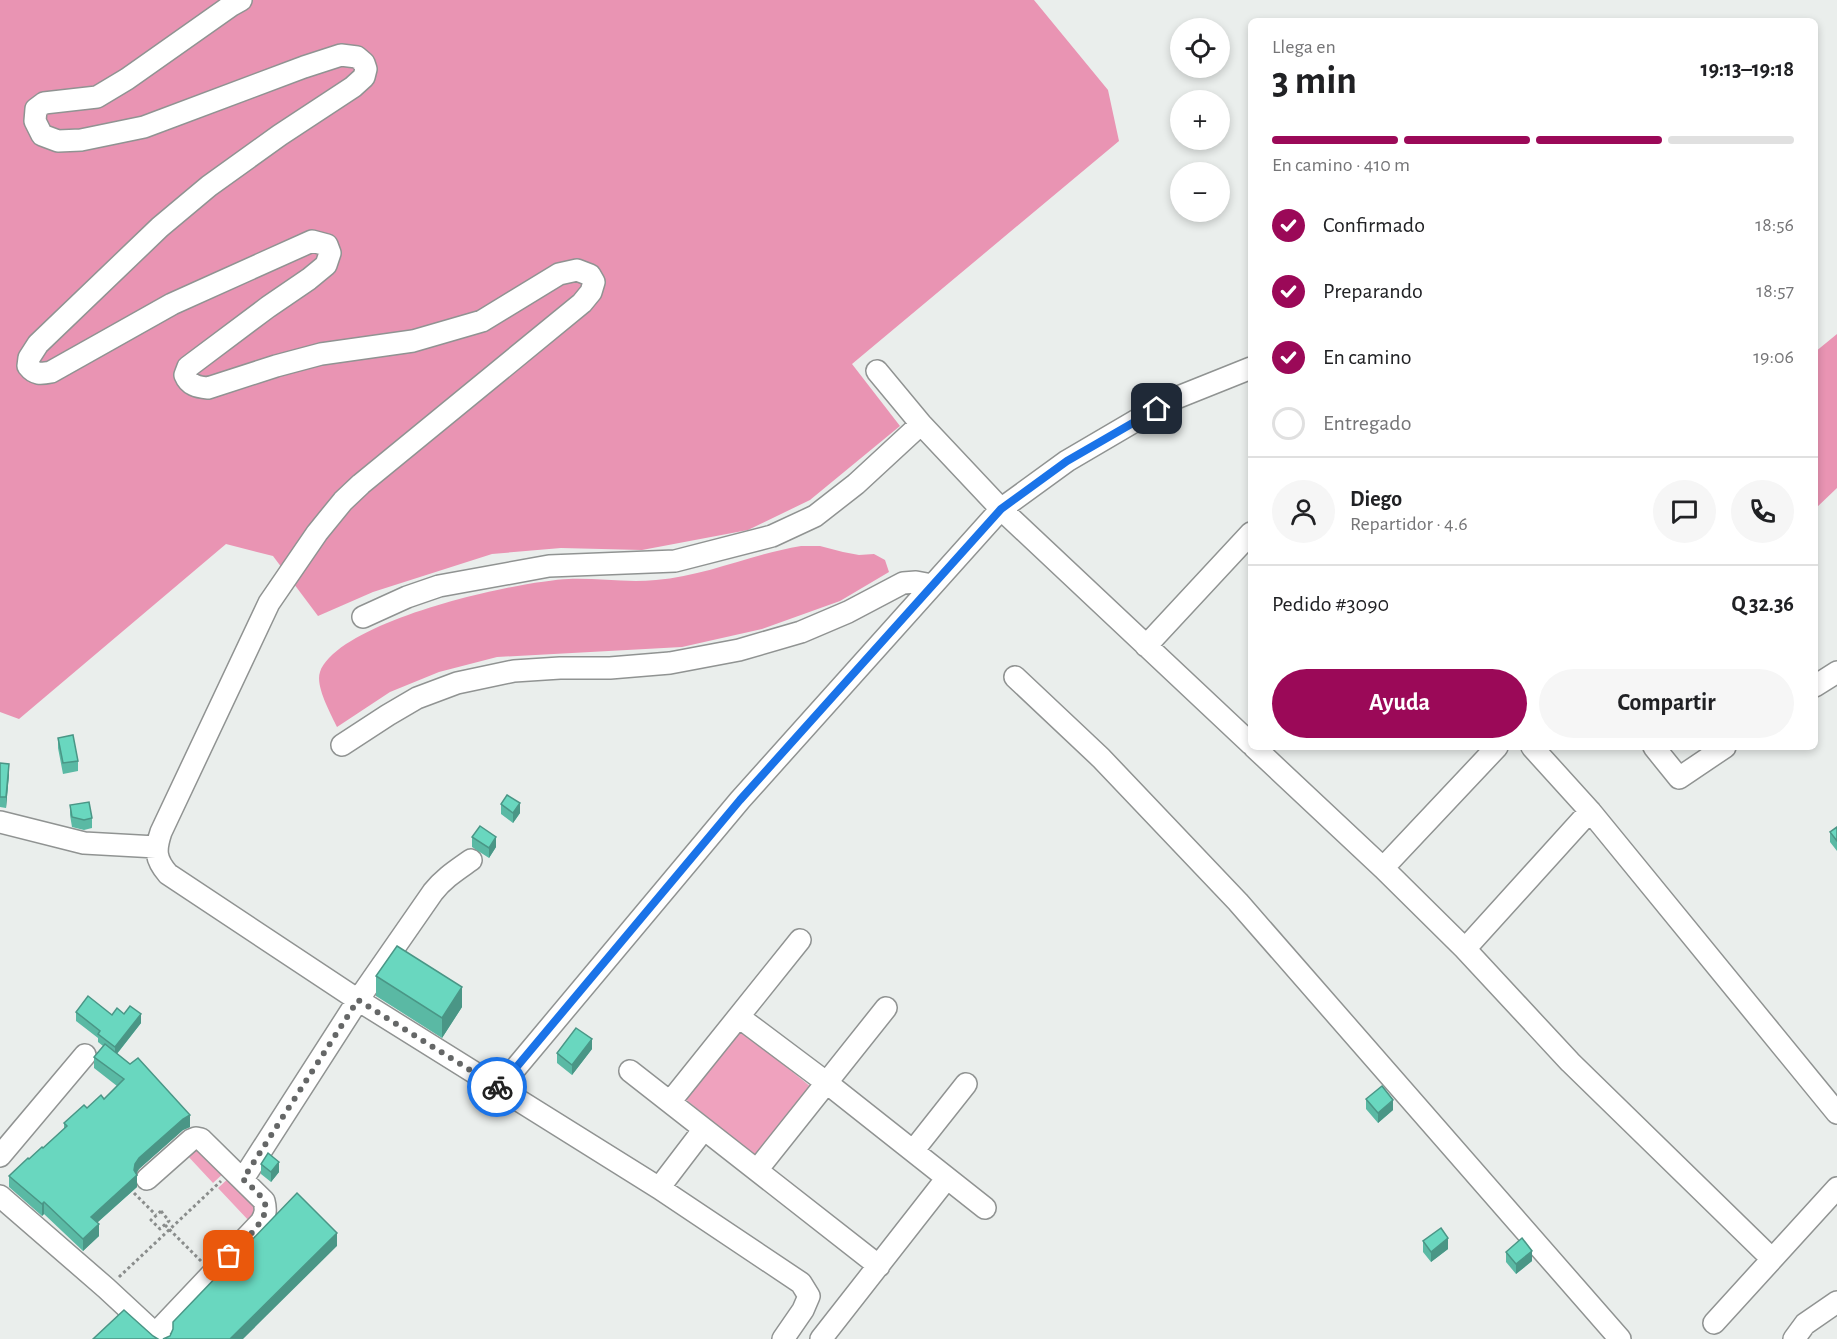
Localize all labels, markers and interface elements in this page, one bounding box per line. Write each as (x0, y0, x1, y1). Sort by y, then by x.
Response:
map controls (1170, 18, 1230, 222)
button: locate (1170, 18, 1230, 78)
text: Llega en (1272, 37, 1336, 57)
text: 19:13–19:18 (1701, 58, 1794, 80)
text: 3 min (1272, 62, 1357, 101)
button: + (1170, 90, 1230, 150)
text: En camino · 410 m (1272, 155, 1410, 175)
button: − (1170, 162, 1230, 222)
icon: check (1272, 209, 1305, 242)
text: Confirmado (1323, 214, 1425, 236)
text: 18:56 (1755, 215, 1794, 235)
icon: check (1272, 275, 1305, 308)
text: Preparando (1323, 280, 1423, 302)
text: 18:57 (1756, 281, 1794, 301)
icon: check (1272, 341, 1305, 374)
text: En camino (1323, 346, 1412, 368)
text: 19:06 (1753, 347, 1794, 367)
pin (1131, 383, 1182, 434)
icon: home (1140, 392, 1173, 425)
text: Entregado (1323, 412, 1412, 434)
button: person (1272, 480, 1335, 543)
button: chat (1653, 480, 1716, 543)
button: phone (1731, 480, 1794, 543)
text: Diego (1350, 488, 1402, 510)
text: Repartidor · 4.6 (1350, 514, 1468, 534)
text: Pedido #3090 (1272, 593, 1389, 615)
text: Q 32.36 (1731, 593, 1794, 615)
button: Ayuda (1272, 669, 1527, 738)
button: Compartir (1539, 669, 1794, 738)
courier (467, 1057, 527, 1117)
icon: bike (481, 1071, 514, 1104)
pin (203, 1230, 254, 1281)
icon: bag (212, 1239, 245, 1272)

